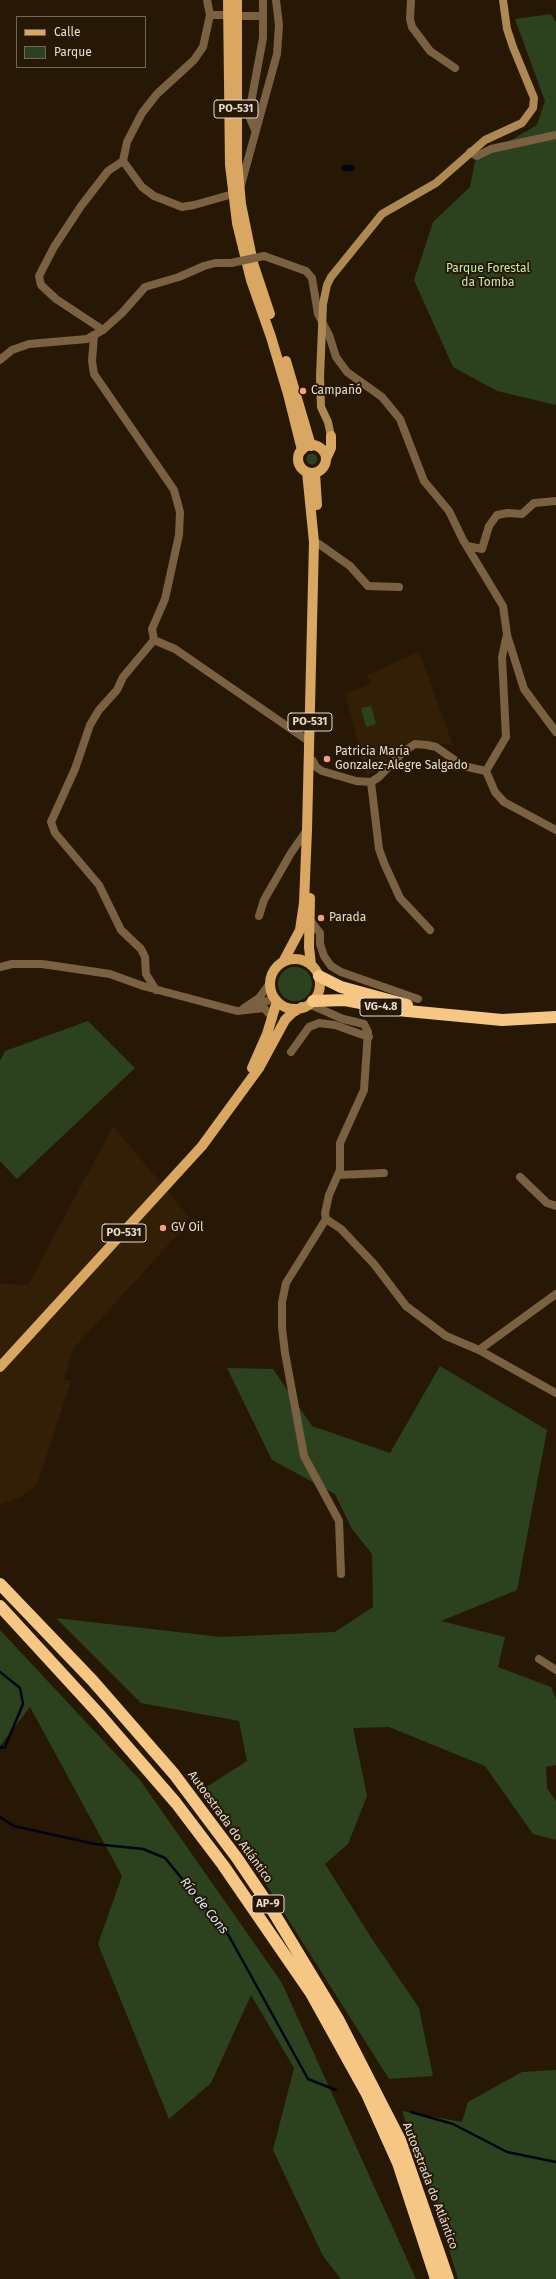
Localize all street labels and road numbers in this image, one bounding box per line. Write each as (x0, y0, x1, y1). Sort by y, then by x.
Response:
road number: PO-531 (214, 100, 258, 118)
road number: PO-531 (288, 713, 332, 731)
road number: VG-4.8 (360, 998, 402, 1016)
road number: PO-531 (102, 1224, 146, 1242)
street label: Autoestrada do Atlántico (185, 1768, 275, 1886)
road number: AP-9 (252, 1895, 284, 1913)
street label: Autoestrada do Atlántico (399, 2120, 461, 2252)

